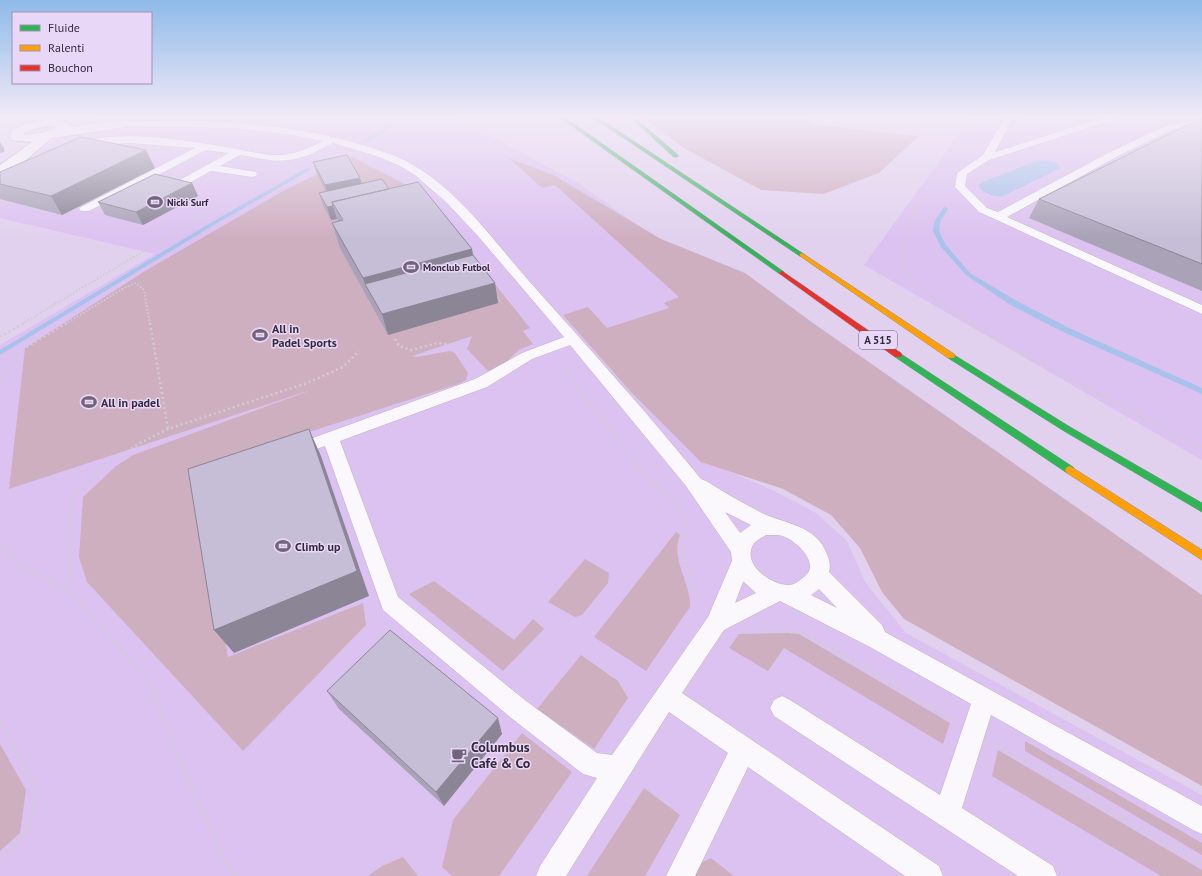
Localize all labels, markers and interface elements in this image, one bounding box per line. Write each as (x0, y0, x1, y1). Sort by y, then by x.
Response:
legend (12, 12, 152, 84)
text: Fluide (48, 20, 80, 35)
text: Ralenti (48, 40, 84, 55)
text: Bouchon (48, 60, 93, 75)
sports icon: Nicki Surf (146, 193, 164, 211)
place label: Nicki Surf (167, 196, 209, 209)
sports icon: Monclub Futbol (402, 258, 420, 276)
place label: Monclub Futbol (423, 261, 490, 274)
place label: All in Padel Sports (272, 321, 337, 350)
sports icon: All in Padel Sports (251, 326, 269, 344)
road number: A 515 (859, 331, 897, 349)
sports icon: All in padel (80, 393, 98, 411)
place label: All in padel (101, 395, 160, 410)
sports icon: Climb up (274, 537, 292, 555)
place label: Climb up (295, 539, 341, 554)
place label: Columbus Café & Co (471, 738, 531, 772)
cafe icon: Columbus Café & Co (450, 746, 468, 764)

